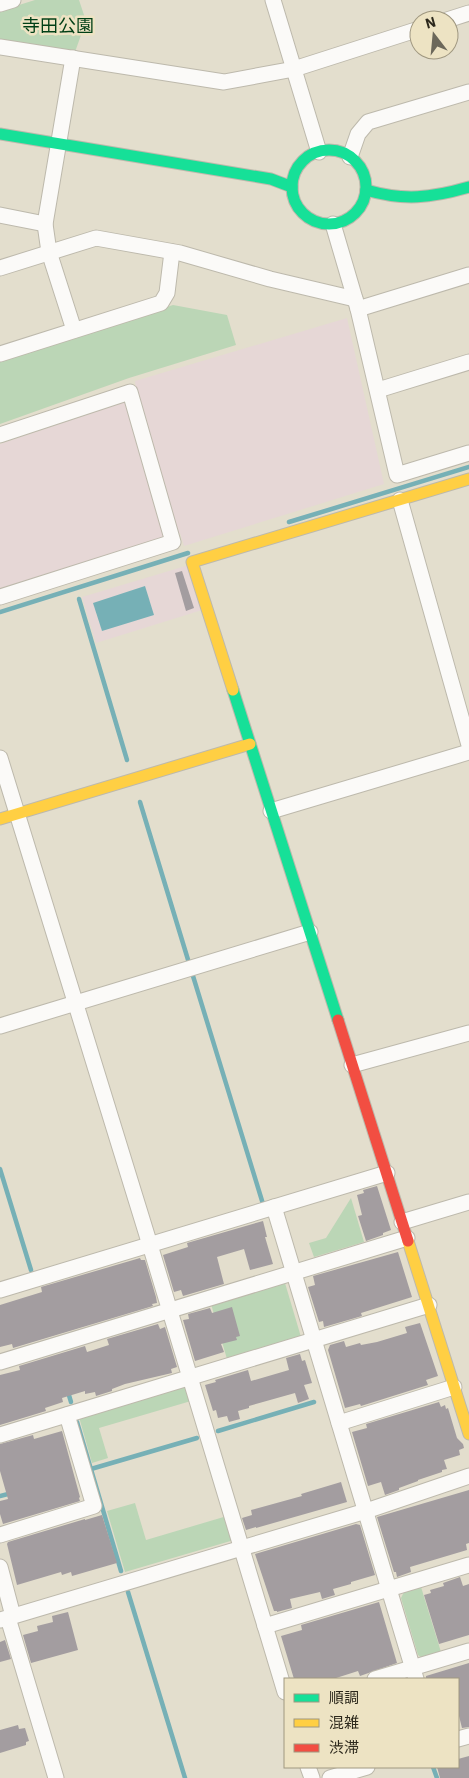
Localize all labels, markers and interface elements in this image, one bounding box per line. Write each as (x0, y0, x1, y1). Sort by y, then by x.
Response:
north arrow (409, 10, 459, 60)
text: N (423, 12, 438, 33)
park label: 寺田公園 (22, 14, 94, 37)
legend (284, 1678, 459, 1768)
text: 順調 (329, 1688, 359, 1707)
text: 混雑 (329, 1713, 359, 1732)
text: 渋滞 (329, 1738, 359, 1757)

